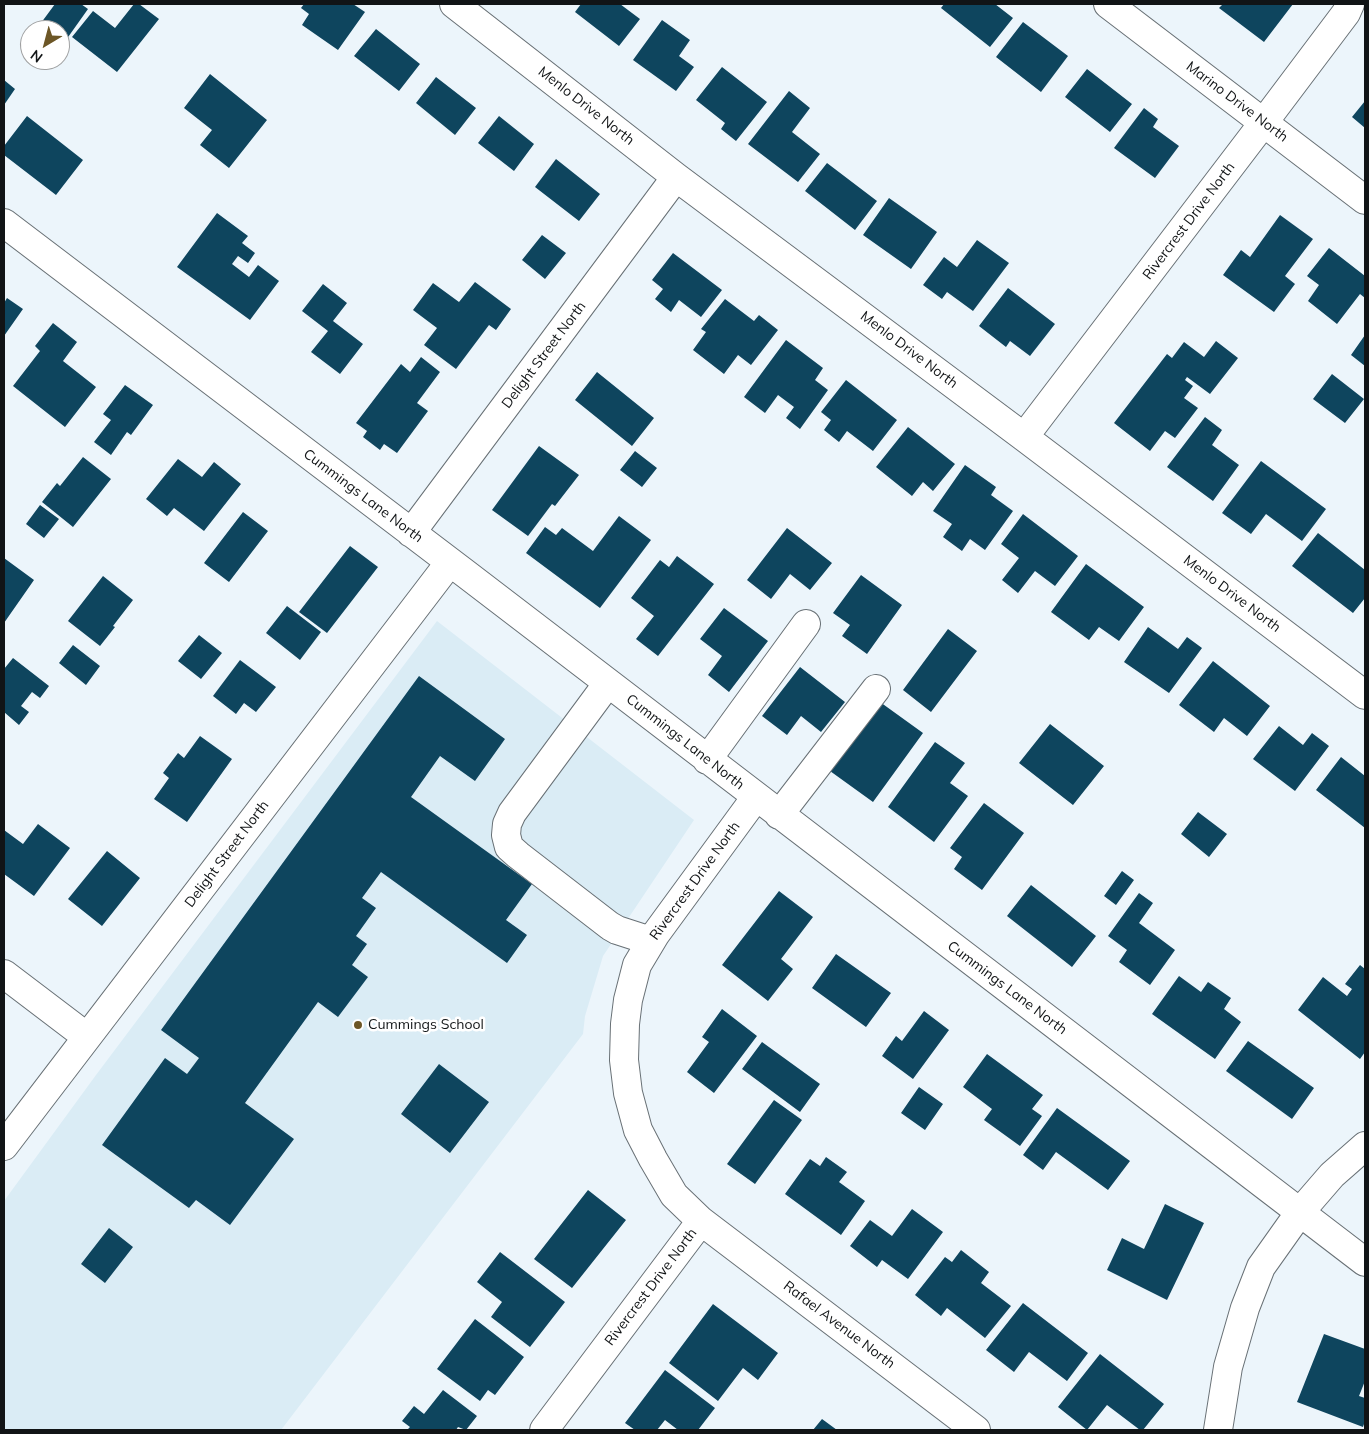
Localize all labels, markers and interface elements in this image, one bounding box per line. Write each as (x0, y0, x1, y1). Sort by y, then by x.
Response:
north arrow (20, 20, 70, 70)
text: N (27, 46, 46, 67)
street label: Marino Drive North (1183, 58, 1291, 146)
street label: Menlo Drive North (535, 63, 637, 149)
street label: Rivercrest Drive North (1139, 159, 1239, 283)
street label: Delight Street North (498, 298, 590, 412)
street label: Menlo Drive North (857, 308, 961, 392)
street label: Cummings Lane North (300, 446, 426, 546)
street label: Menlo Drive North (1180, 552, 1284, 636)
street label: Cummings Lane North (623, 691, 747, 793)
street label: Delight Street North (181, 797, 273, 911)
street label: Rivercrest Drive North (646, 818, 744, 944)
street label: Cummings Lane North (944, 938, 1070, 1038)
place label: Cummings School (368, 1017, 484, 1033)
marker: Cummings School (352, 1019, 364, 1031)
street label: Rivercrest Drive North (601, 1225, 701, 1349)
street label: Rafael Avenue North (780, 1278, 898, 1372)

